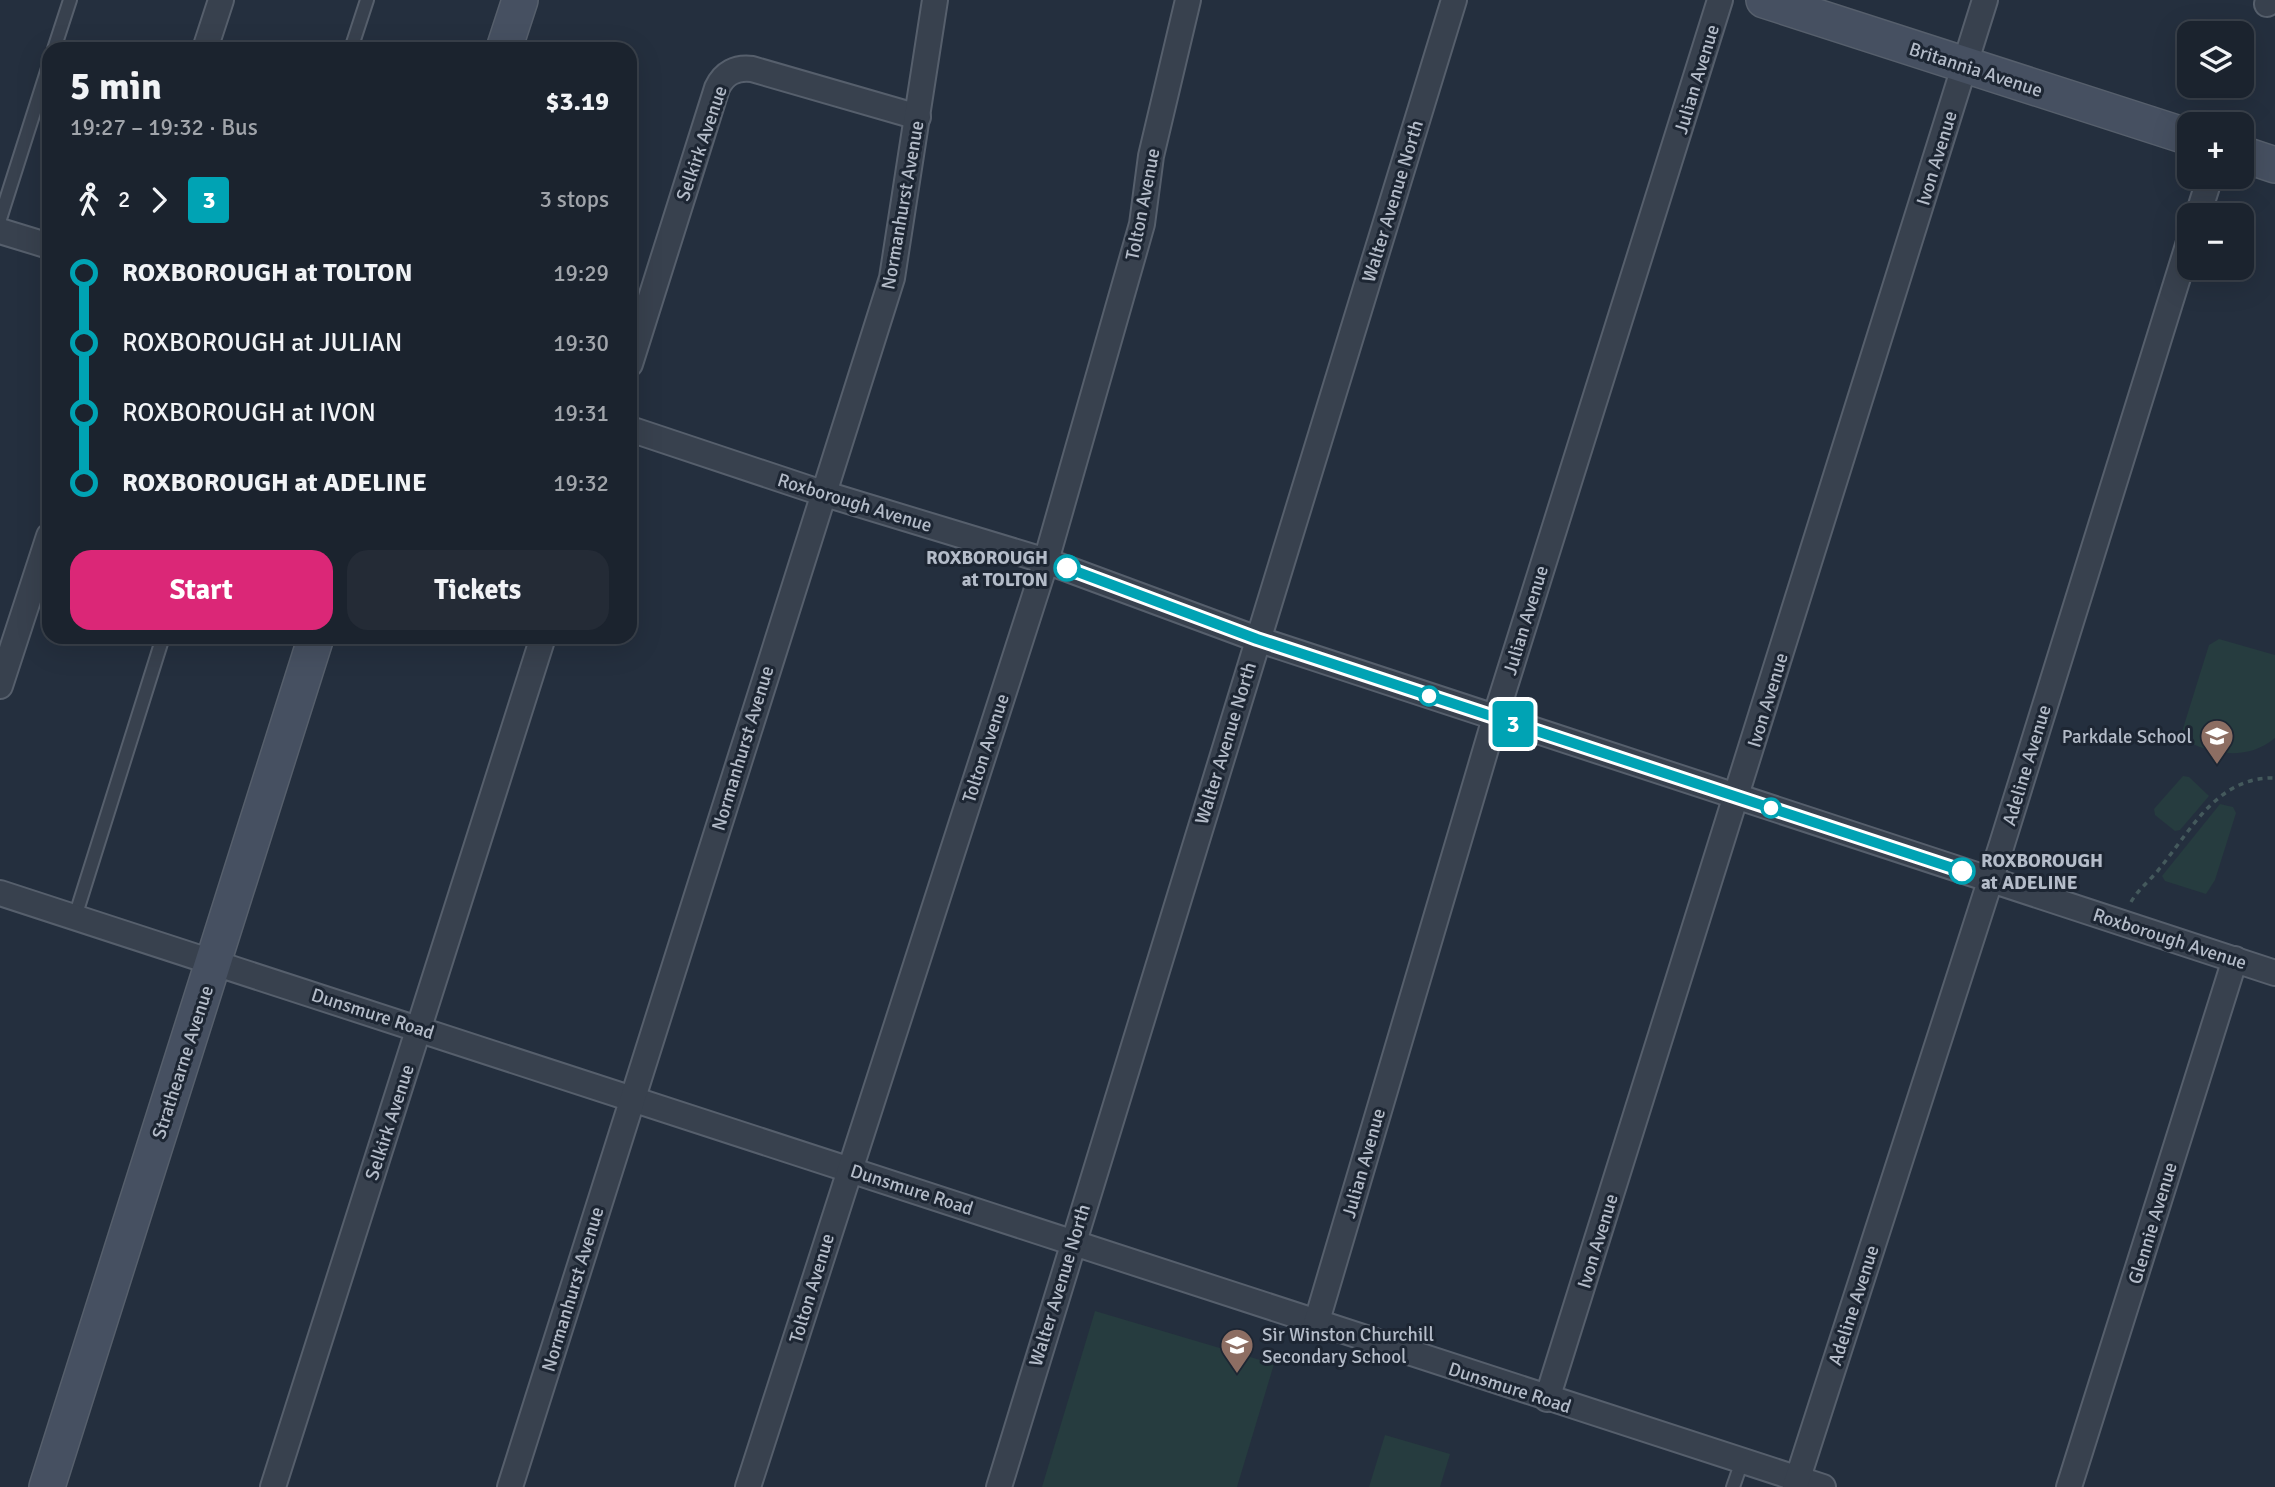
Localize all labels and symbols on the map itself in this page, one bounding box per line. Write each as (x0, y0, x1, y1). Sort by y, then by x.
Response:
street label: Julian Avenue (1669, 22, 1725, 137)
street label: Britannia Avenue (1906, 37, 2045, 103)
street label: Selkirk Avenue (671, 83, 733, 204)
street label: Ivon Avenue (1911, 108, 1963, 209)
street label: Walter Avenue North (1357, 117, 1429, 285)
street label: Normanhurst Avenue (876, 119, 930, 292)
street label: Tolton Avenue (1120, 146, 1166, 262)
street label: Roxborough Avenue (775, 468, 935, 538)
place label: ROXBOROUGH at TOLTON (926, 546, 1048, 592)
marker: ROXBOROUGH at TOLTON (1054, 555, 1080, 581)
street label: Julian Avenue (1498, 563, 1554, 678)
street label: Ivon Avenue (1742, 650, 1794, 751)
street label: Walter Avenue North (1190, 659, 1262, 827)
street label: Normanhurst Avenue (706, 663, 779, 834)
unlabelled marker (1419, 686, 1439, 706)
street label: Tolton Avenue (957, 691, 1015, 806)
line badge: 3 (1490, 701, 1536, 747)
street label: Adeline Avenue (1997, 702, 2057, 829)
school or university icon: Parkdale School (2198, 717, 2236, 766)
place label: Parkdale School (2062, 725, 2192, 749)
unlabelled marker (1761, 798, 1781, 818)
place label: ROXBOROUGH at ADELINE (1981, 849, 2103, 895)
marker: ROXBOROUGH at ADELINE (1949, 858, 1975, 884)
street label: Roxborough Avenue (2090, 903, 2250, 975)
street label: Strathearne Avenue (147, 982, 219, 1142)
street label: Dunsmure Road (308, 983, 437, 1045)
street label: Selkirk Avenue (360, 1061, 420, 1183)
street label: Julian Avenue (1337, 1106, 1391, 1221)
street label: Dunsmure Road (847, 1159, 976, 1221)
street label: Glennie Avenue (2123, 1159, 2183, 1287)
street label: Ivon Avenue (1572, 1191, 1624, 1292)
street label: Walter Avenue North (1024, 1201, 1096, 1369)
street label: Normanhurst Avenue (536, 1204, 609, 1375)
street label: Tolton Avenue (784, 1231, 840, 1346)
street label: Adeline Avenue (1823, 1242, 1885, 1369)
place label: Sir Winston Churchill Secondary School (1262, 1323, 1434, 1369)
school or university icon: Sir Winston Churchill Secondary School (1218, 1326, 1256, 1375)
street label: Dunsmure Road (1445, 1357, 1574, 1419)

